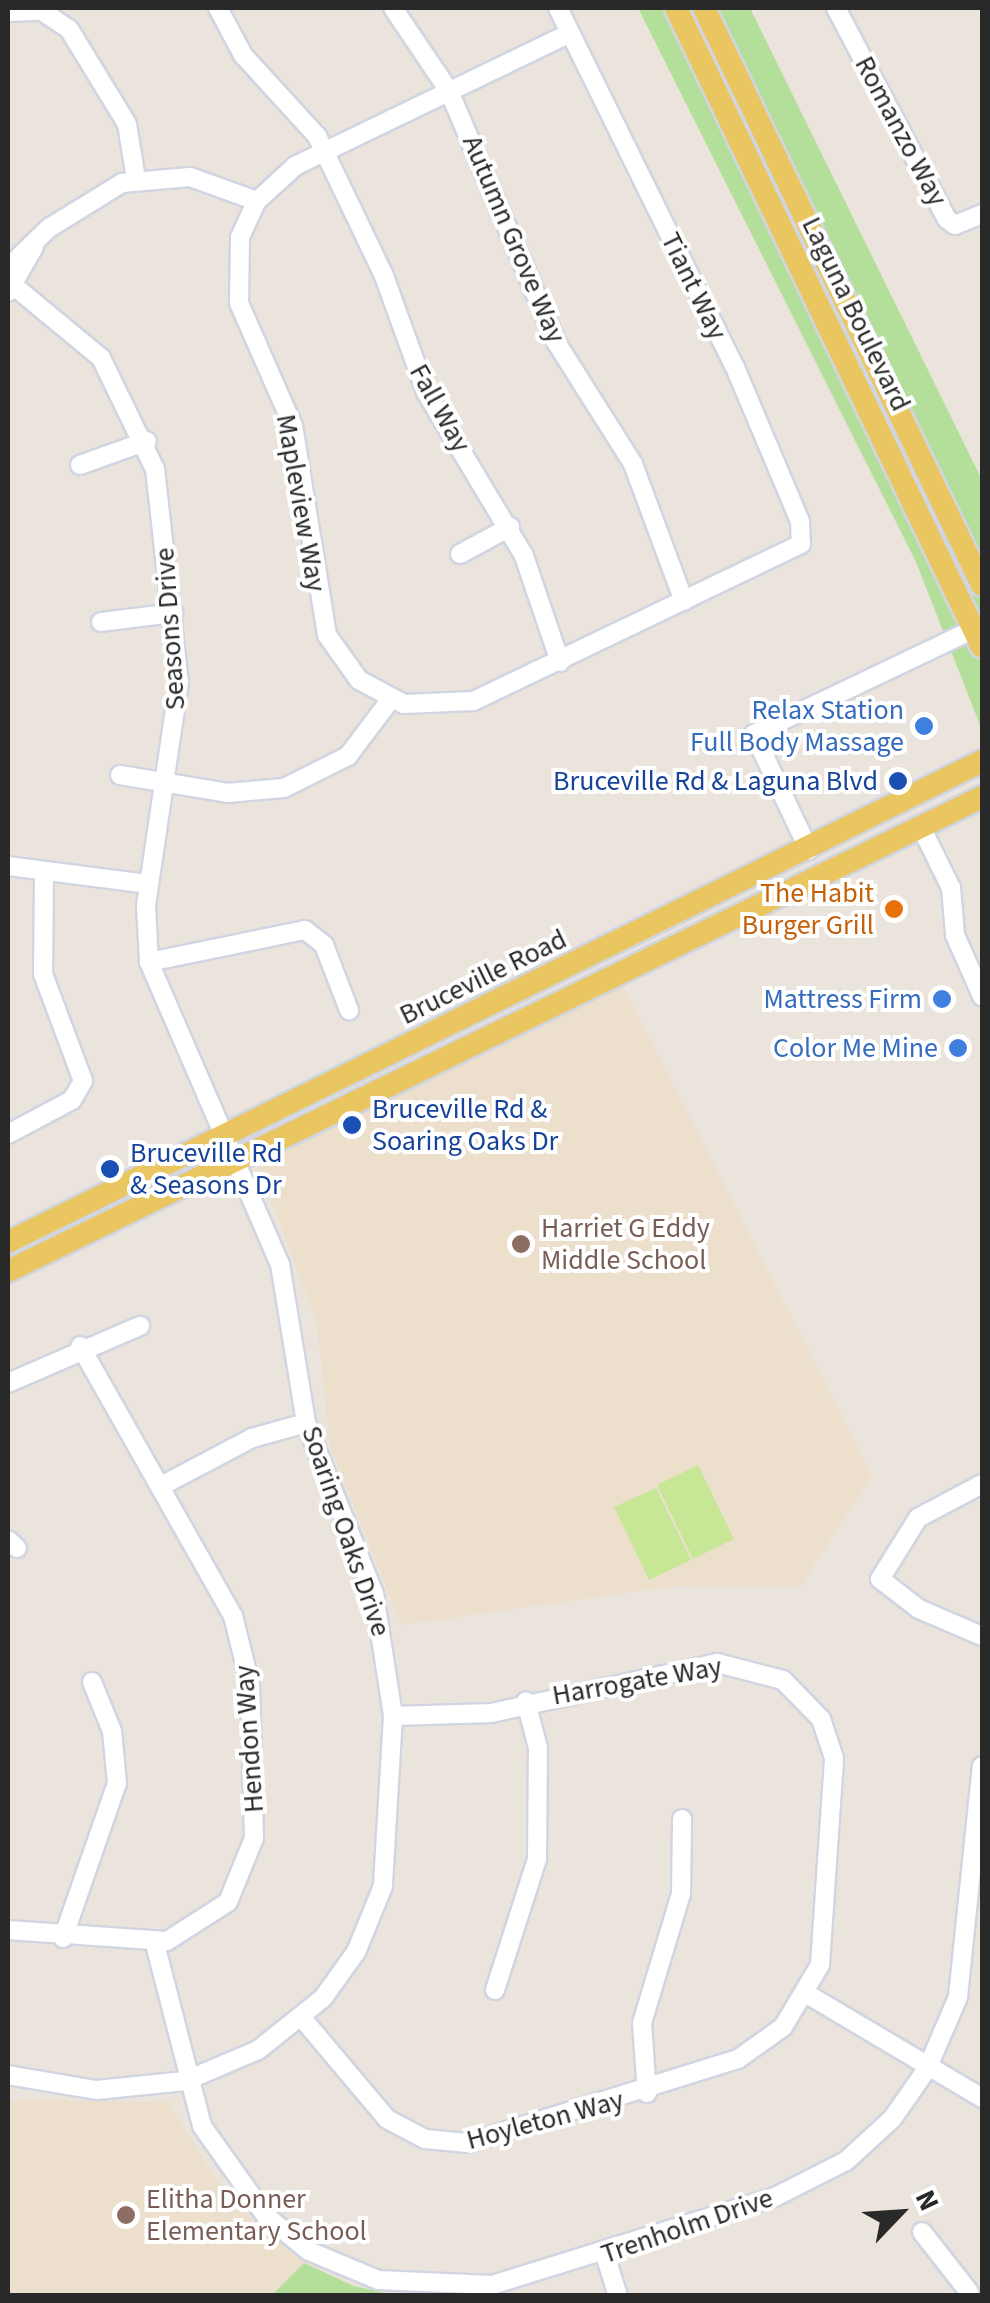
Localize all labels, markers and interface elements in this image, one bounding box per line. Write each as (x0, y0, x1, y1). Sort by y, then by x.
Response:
street label: Romanzo Way (848, 50, 954, 212)
street label: Autumn Grove Way (455, 130, 573, 348)
street label: Laguna Boulevard (794, 211, 918, 417)
street label: Tiant Way (654, 227, 734, 345)
street label: Fall Way (402, 358, 478, 458)
street label: Mapleview Way (269, 412, 333, 594)
street label: Seasons Drive (148, 547, 192, 711)
place label: Relax Station Full Body Massage (690, 693, 904, 759)
marker: Relax Station Full Body Massage (913, 715, 935, 737)
place label: Bruceville Rd & Laguna Blvd (553, 764, 878, 798)
marker: Bruceville Rd & Laguna Blvd (887, 770, 909, 792)
place label: The Habit Burger Grill (742, 876, 874, 942)
marker: The Habit Burger Grill (883, 898, 905, 920)
street label: Bruceville Road (394, 922, 572, 1032)
place label: Mattress Firm (764, 982, 922, 1016)
marker: Mattress Firm (931, 988, 953, 1010)
place label: Color Me Mine (773, 1031, 938, 1065)
marker: Color Me Mine (947, 1037, 969, 1059)
place label: Bruceville Rd & Soaring Oaks Dr (372, 1092, 558, 1158)
marker: Bruceville Rd & Soaring Oaks Dr (341, 1114, 363, 1136)
place label: Bruceville Rd & Seasons Dr (130, 1136, 283, 1202)
marker: Bruceville Rd & Seasons Dr (99, 1158, 121, 1180)
place label: Harriet G Eddy Middle School (541, 1211, 710, 1277)
marker: Harriet G Eddy Middle School (510, 1233, 532, 1255)
street label: Soaring Oaks Drive (294, 1421, 398, 1641)
street label: Harrogate Way (550, 1650, 724, 1712)
street label: Hendon Way (227, 1664, 271, 1814)
street label: Hoyleton Way (463, 2083, 627, 2157)
north arrow (850, 2163, 950, 2263)
street label: Trenholm Drive (597, 2181, 777, 2271)
place label: Elitha Donner Elementary School (146, 2182, 367, 2248)
text: N (905, 2183, 949, 2217)
marker: Elitha Donner Elementary School (115, 2204, 137, 2226)

